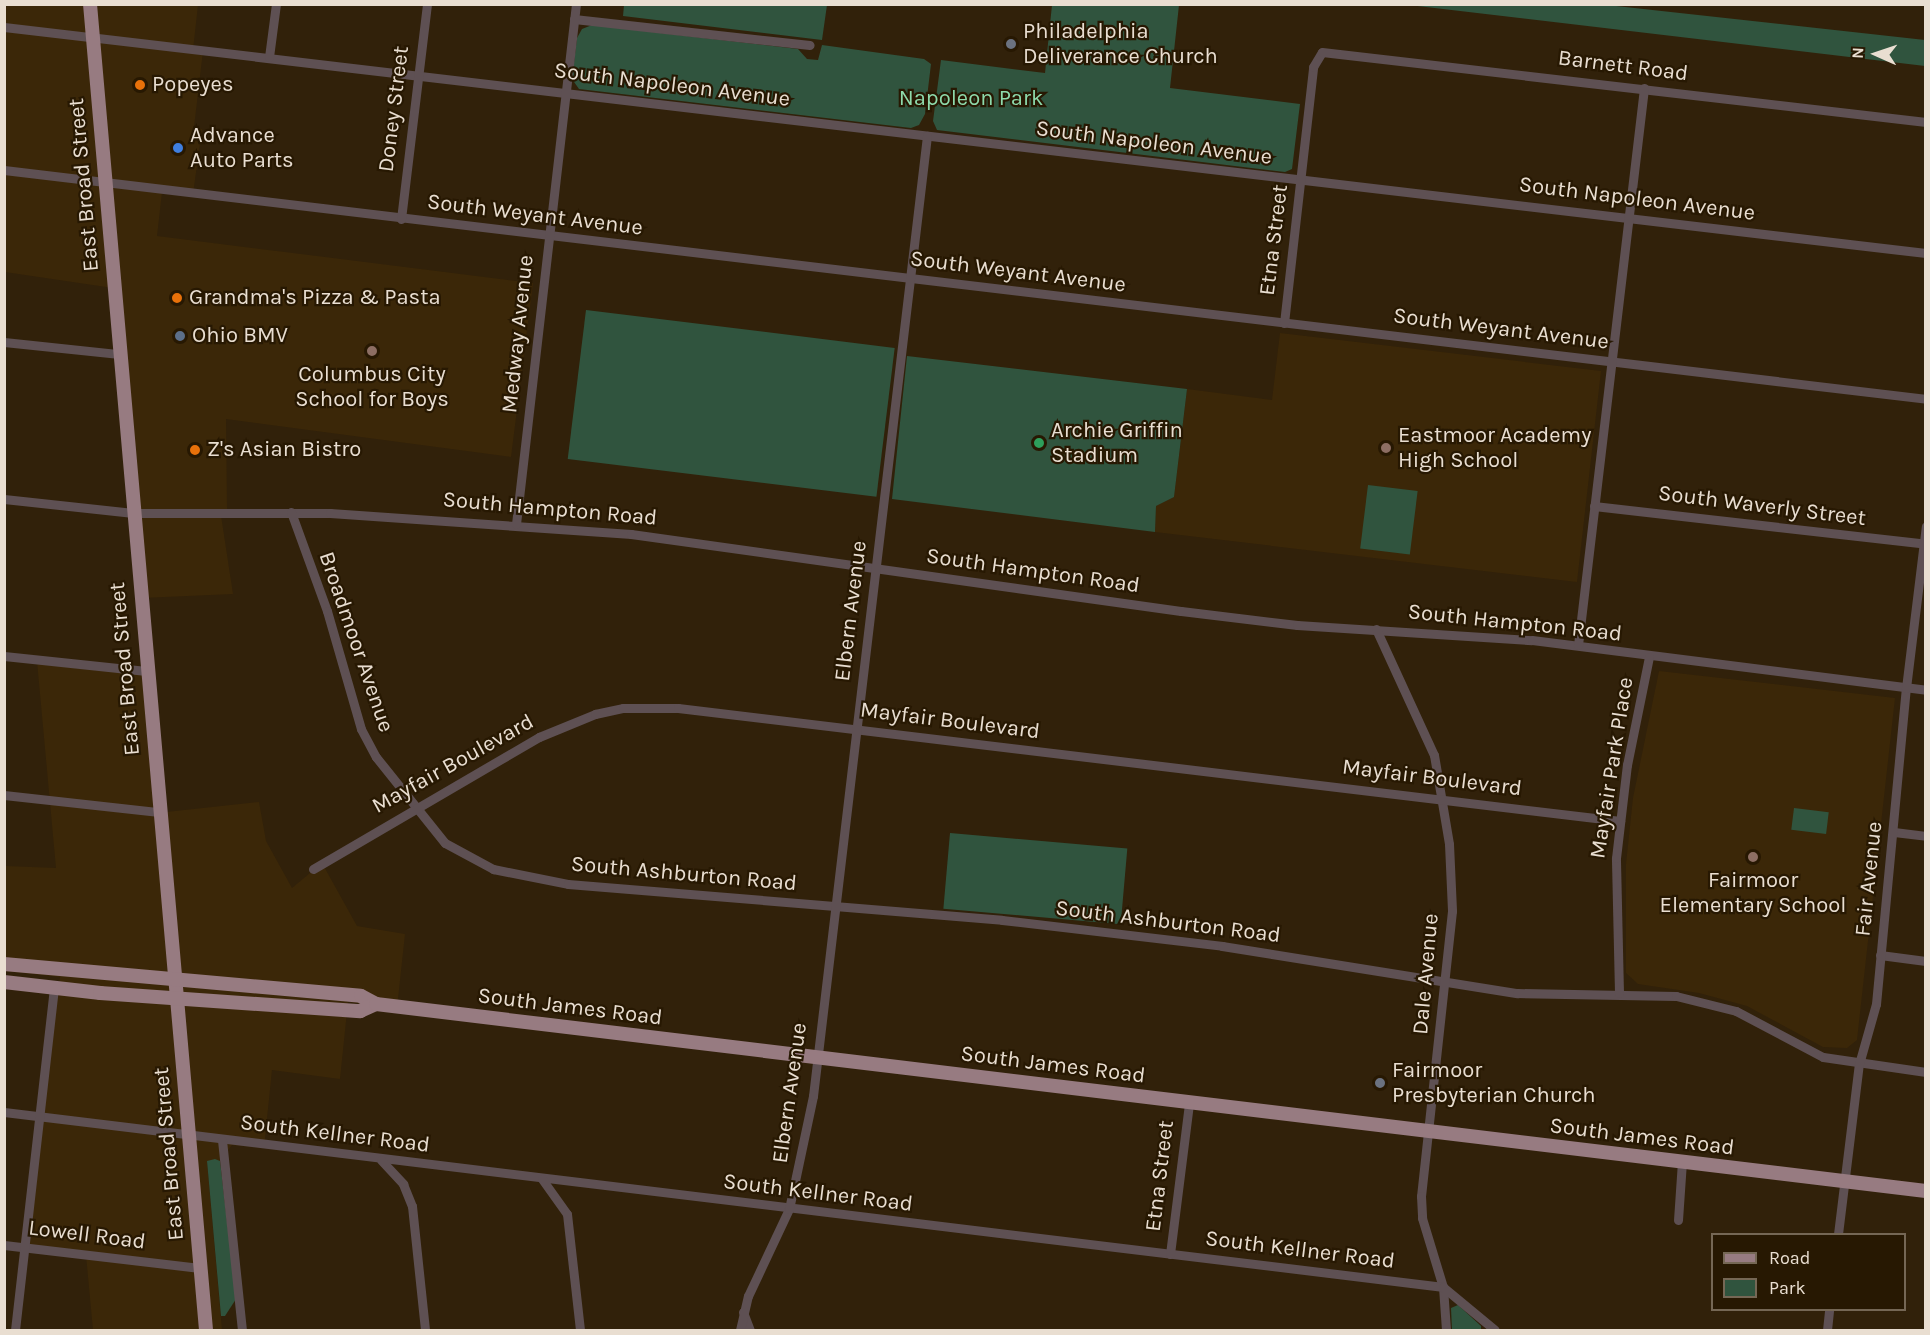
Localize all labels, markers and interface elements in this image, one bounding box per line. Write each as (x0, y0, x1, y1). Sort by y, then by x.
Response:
place label: Philadelphia Deliverance Church (1023, 18, 1218, 70)
north arrow (1846, 24, 1906, 84)
marker: Philadelphia Deliverance Church (1004, 37, 1018, 51)
street label: Doney Street (373, 44, 415, 174)
street label: Barnett Road (1557, 45, 1689, 87)
text: N (1848, 47, 1867, 59)
street label: South Napoleon Avenue (552, 57, 792, 113)
place label: Popeyes (152, 72, 233, 98)
marker: Popeyes (133, 78, 147, 92)
park label: Napoleon Park (899, 86, 1043, 112)
street label: East Broad Street (63, 97, 105, 273)
street label: South Napoleon Avenue (1034, 115, 1274, 171)
place label: Advance Auto Parts (190, 122, 294, 174)
marker: Advance Auto Parts (171, 141, 185, 155)
street label: South Napoleon Avenue (1517, 171, 1757, 227)
street label: Etna Street (1254, 183, 1294, 297)
street label: South Weyant Avenue (426, 189, 644, 241)
street label: South Weyant Avenue (909, 246, 1127, 298)
street label: Medway Avenue (497, 254, 539, 414)
place label: Grandma's Pizza & Pasta (189, 285, 441, 311)
marker: Grandma's Pizza & Pasta (170, 291, 184, 305)
street label: South Weyant Avenue (1392, 303, 1610, 355)
place label: Ohio BMV (192, 323, 288, 349)
marker: Ohio BMV (173, 329, 187, 343)
marker: Columbus City School for Boys (365, 344, 379, 358)
place label: Columbus City School for Boys (295, 361, 449, 412)
place label: Archie Griffin Stadium (1051, 417, 1183, 469)
place label: Eastmoor Academy High School (1398, 422, 1591, 474)
marker: Archie Griffin Stadium (1032, 436, 1046, 450)
place label: Z's Asian Bistro (207, 437, 361, 463)
marker: Eastmoor Academy High School (1379, 441, 1393, 455)
marker: Z's Asian Bistro (188, 443, 202, 457)
street label: South Waverly Street (1657, 480, 1867, 532)
street label: South Hampton Road (442, 486, 658, 532)
street label: Elbern Avenue (829, 539, 873, 683)
street label: South Hampton Road (925, 543, 1141, 599)
street label: Broadmoor Avenue (313, 548, 399, 736)
street label: East Broad Street (104, 581, 146, 757)
street label: South Hampton Road (1407, 599, 1623, 647)
street label: Mayfair Park Place (1585, 675, 1639, 861)
street label: Mayfair Boulevard (859, 697, 1041, 745)
street label: Mayfair Boulevard (367, 709, 539, 819)
street label: Mayfair Boulevard (1341, 754, 1523, 802)
street label: Fair Avenue (1850, 820, 1888, 938)
marker: Fairmoor Elementary School (1746, 850, 1760, 864)
street label: South Ashburton Road (570, 851, 798, 897)
place label: Fairmoor Elementary School (1660, 867, 1846, 918)
street label: South Ashburton Road (1054, 895, 1282, 949)
street label: Dale Avenue (1408, 912, 1444, 1036)
street label: South James Road (476, 983, 664, 1031)
street label: Elbern Avenue (767, 1021, 813, 1165)
street label: South James Road (959, 1041, 1147, 1089)
place label: Fairmoor Presbyterian Church (1392, 1057, 1596, 1108)
street label: East Broad Street (148, 1066, 190, 1242)
marker: Fairmoor Presbyterian Church (1373, 1076, 1387, 1090)
street label: South Kellner Road (239, 1109, 431, 1159)
street label: South James Road (1548, 1113, 1736, 1161)
street label: Etna Street (1140, 1119, 1180, 1233)
street label: South Kellner Road (722, 1168, 914, 1218)
street label: Lowell Road (27, 1215, 147, 1255)
street label: South Kellner Road (1204, 1225, 1396, 1275)
legend (1711, 1233, 1906, 1311)
text: Road (1769, 1247, 1810, 1269)
text: Park (1769, 1277, 1806, 1299)

